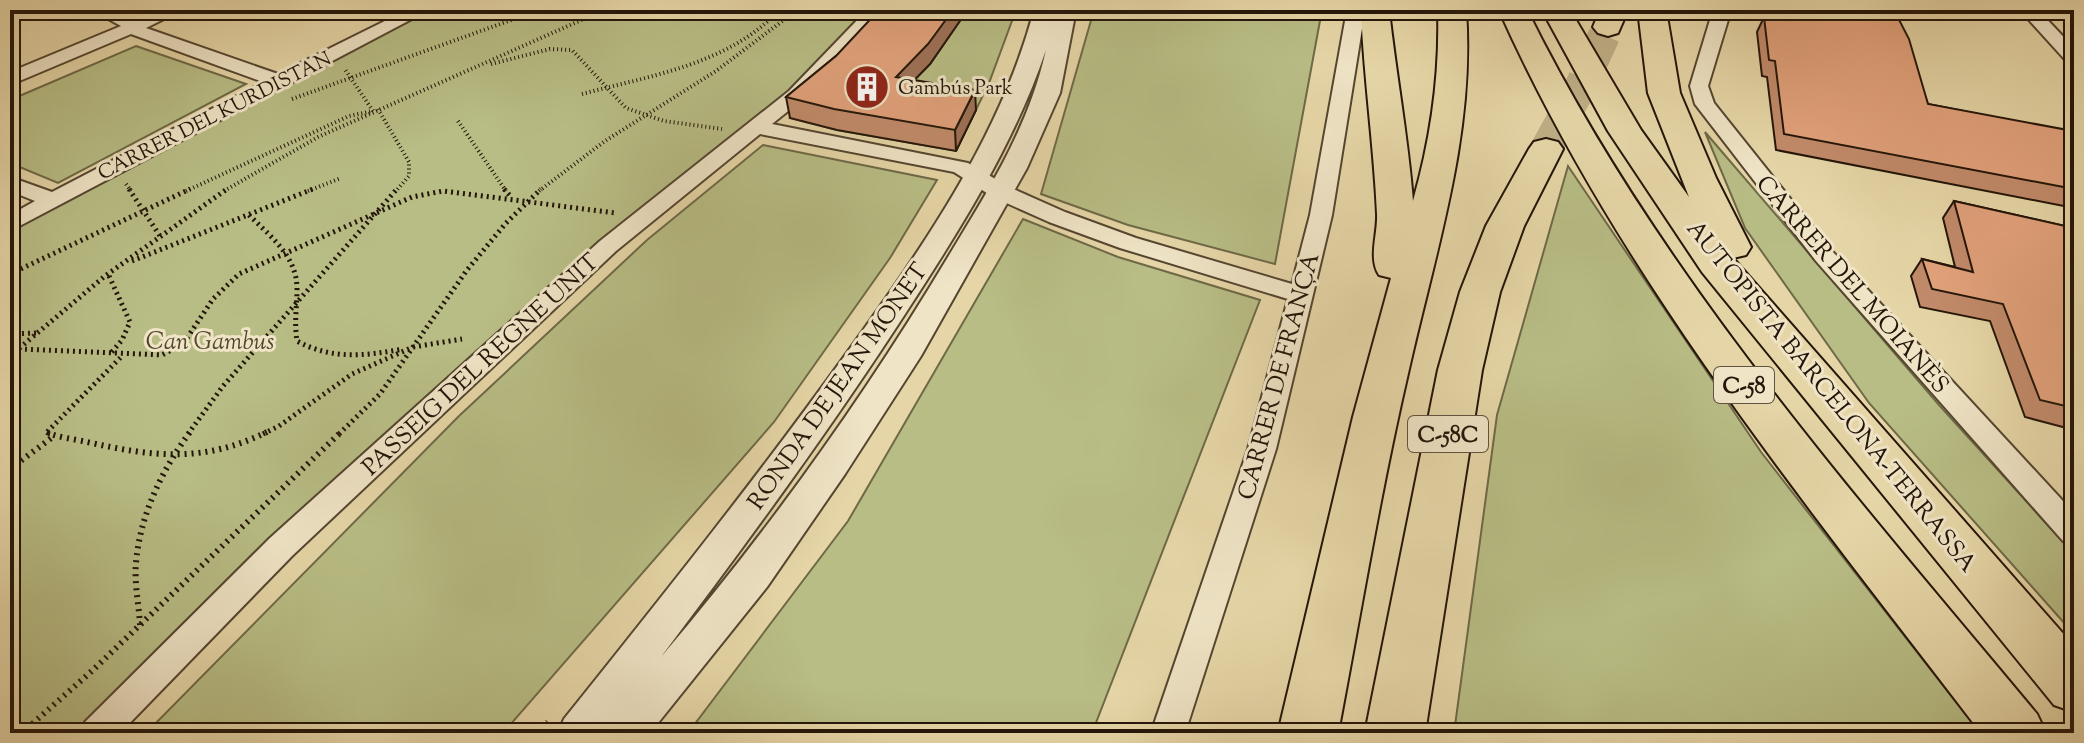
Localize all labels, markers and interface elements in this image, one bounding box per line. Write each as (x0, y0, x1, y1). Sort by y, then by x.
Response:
street label: CARRER DEL KURDISTAN (93, 46, 337, 189)
building icon: Gambús Park (843, 63, 891, 111)
place label: Gambús Park (898, 75, 1013, 104)
street label: CARRER DEL MOIANÈS (1747, 169, 1956, 402)
street label: AUTOPISTA BARCELONA-TERRASSA (1677, 214, 1984, 581)
street label: PASSEIG DEL REGNE UNIT (355, 246, 607, 485)
street label: CARRER DE FRANÇA (1231, 249, 1329, 504)
street label: RONDA DE JEAN MONET (740, 257, 937, 517)
park label: Can Gambus (146, 326, 274, 360)
road number: C-58 (1714, 367, 1774, 403)
road number: C-58C (1408, 416, 1488, 452)

